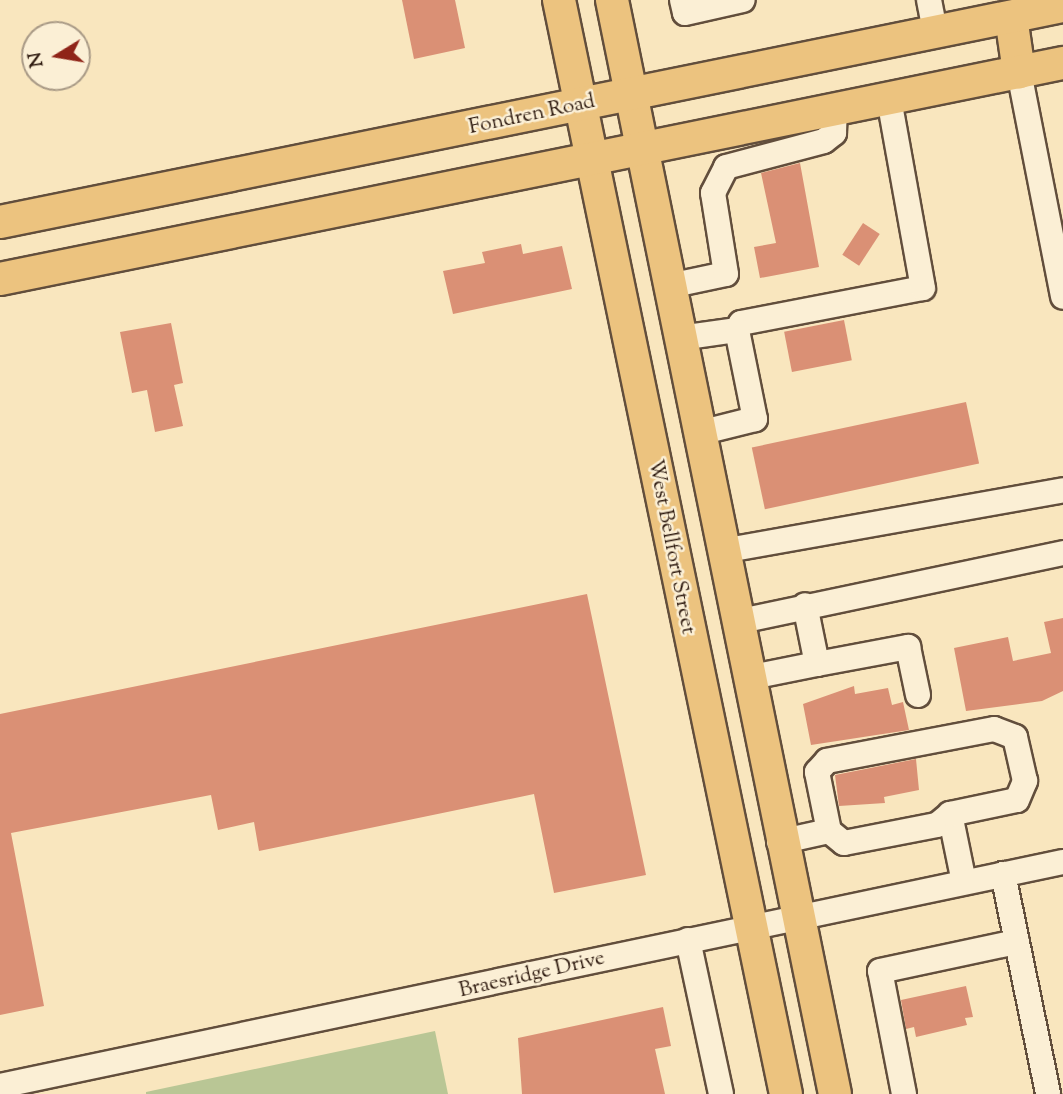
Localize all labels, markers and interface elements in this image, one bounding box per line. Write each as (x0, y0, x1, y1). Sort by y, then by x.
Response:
north arrow (21, 21, 91, 91)
text: N (22, 50, 52, 70)
street label: Fondren Road (467, 89, 597, 141)
street label: West Bellfort Street (642, 457, 700, 637)
street label: Braesridge Drive (457, 946, 607, 1004)

